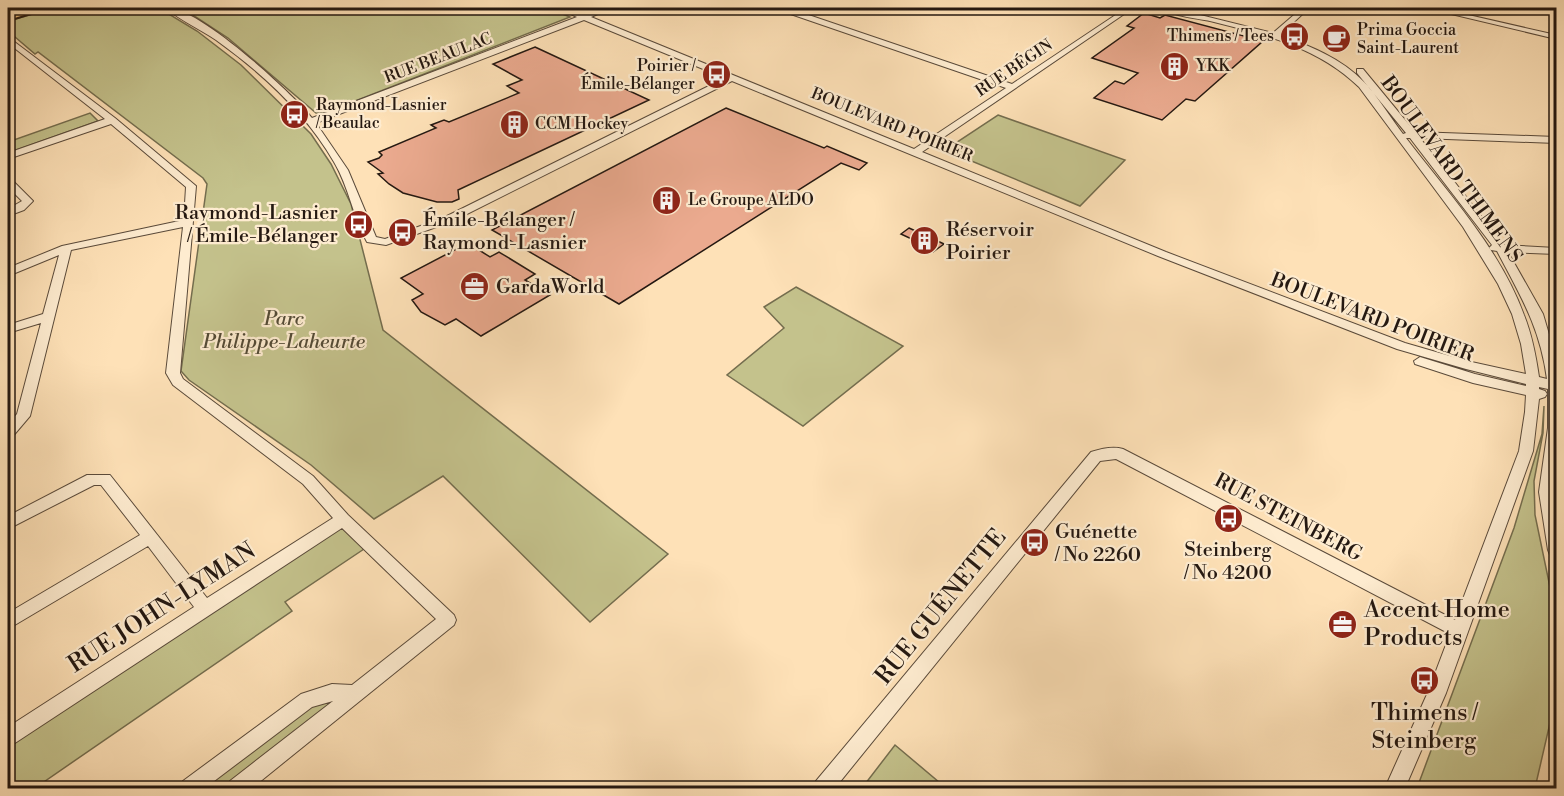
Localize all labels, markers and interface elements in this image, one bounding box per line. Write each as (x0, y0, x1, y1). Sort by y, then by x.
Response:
bus stop icon: Thimens / Tees (1279, 20, 1311, 52)
place label: Prima Goccia Saint-Laurent (1357, 20, 1459, 58)
cafe icon: Prima Goccia Saint-Laurent (1320, 23, 1352, 55)
place label: Thimens / Tees (1167, 26, 1274, 46)
street label: RUE BEAULAC (381, 28, 495, 88)
street label: RUE BÉGIN (970, 33, 1057, 101)
building icon: YKK (1159, 50, 1191, 82)
place label: Poirier / Émile-Bélanger (581, 56, 696, 94)
place label: YKK (1195, 56, 1231, 76)
bus stop icon: Poirier / Émile-Bélanger (700, 59, 732, 91)
street label: BOULEVARD THIMENS (1374, 71, 1527, 268)
street label: BOULEVARD POIRIER (807, 83, 977, 167)
place label: Raymond-Lasnier / Beaulac (315, 95, 447, 133)
bus stop icon: Raymond-Lasnier / Beaulac (279, 98, 311, 130)
building icon: CCM Hockey (498, 108, 530, 140)
place label: CCM Hockey (535, 114, 628, 134)
building icon: Le Groupe ALDO (651, 184, 683, 216)
place label: Le Groupe ALDO (688, 190, 814, 210)
place label: Raymond-Lasnier / Émile-Bélanger (175, 201, 338, 249)
place label: Émile-Bélanger / Raymond-Lasnier (423, 207, 587, 256)
bus stop icon: Raymond-Lasnier / Émile-Bélanger (343, 208, 375, 240)
bus stop icon: Émile-Bélanger / Raymond-Lasnier (386, 216, 418, 248)
place label: Réservoir Poirier (946, 218, 1034, 266)
building icon: Réservoir Poirier (909, 225, 941, 257)
street label: BOULEVARD POIRIER (1266, 267, 1478, 369)
office icon: GardaWorld (459, 271, 491, 303)
place label: GardaWorld (496, 275, 605, 300)
park label: Parc Philippe-Laheurte (202, 307, 366, 355)
street label: RUE STEINBERG (1210, 468, 1366, 568)
bus stop icon: Steinberg / No 4200 (1212, 503, 1244, 535)
place label: Guénette / No 2260 (1054, 520, 1141, 568)
street label: RUE GUÉNETTE (868, 522, 1013, 691)
bus stop icon: Guénette / No 2260 (1018, 527, 1050, 559)
street label: RUE JOHN-LYMAN (63, 536, 262, 680)
place label: Steinberg / No 4200 (1183, 538, 1272, 586)
place label: Accent Home Products (1363, 595, 1510, 653)
office icon: Accent Home Products (1327, 608, 1359, 640)
bus stop icon: Thimens / Steinberg (1408, 664, 1440, 696)
place label: Thimens / Steinberg (1371, 698, 1478, 756)

